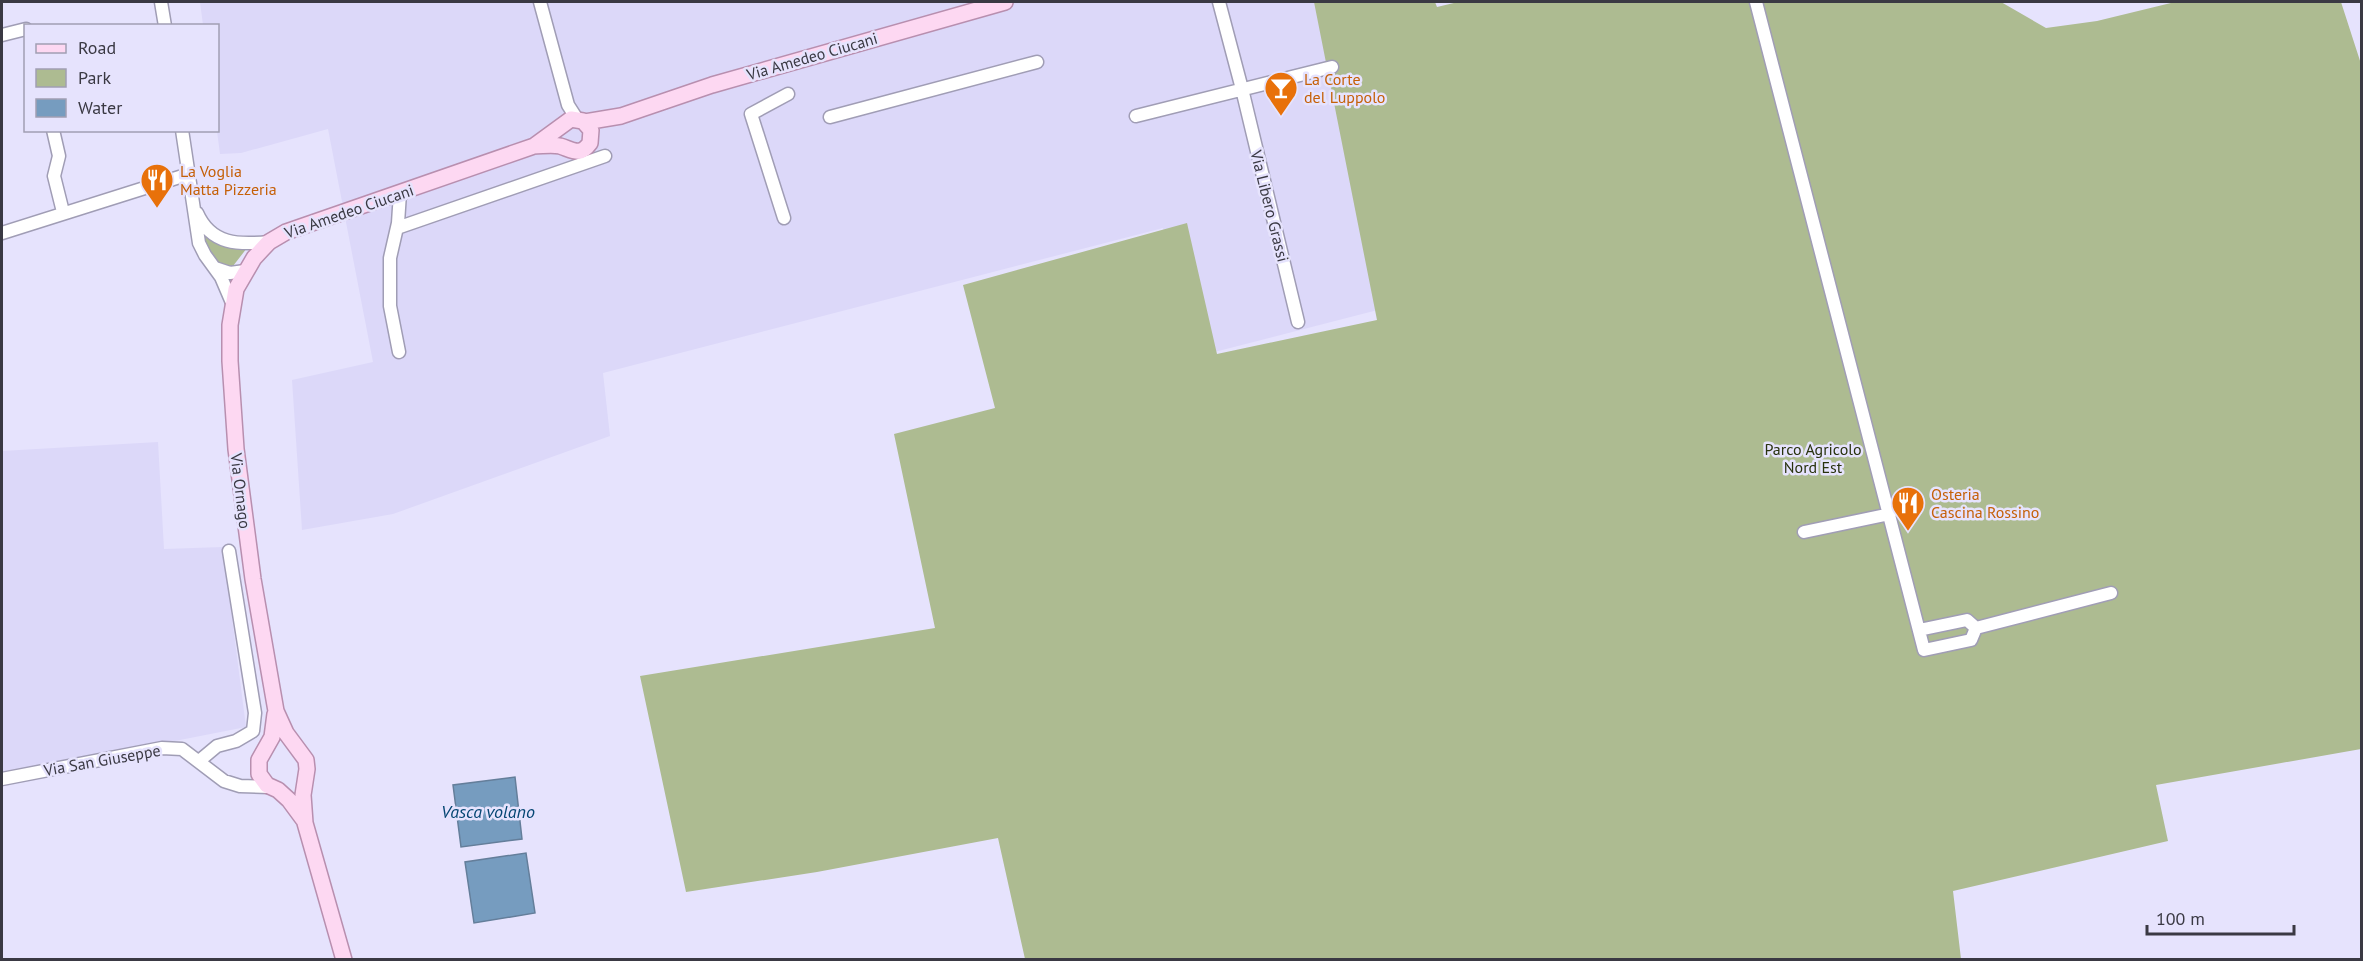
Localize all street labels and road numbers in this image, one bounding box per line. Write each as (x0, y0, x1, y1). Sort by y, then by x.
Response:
street label: Via Amedeo Ciucani (743, 28, 880, 85)
street label: Via Libero Grassi (1246, 147, 1294, 264)
street label: Via Amedeo Ciucani (281, 180, 416, 243)
street label: Via Ornago (226, 451, 256, 530)
street label: Via San Giuseppe (41, 740, 162, 780)

